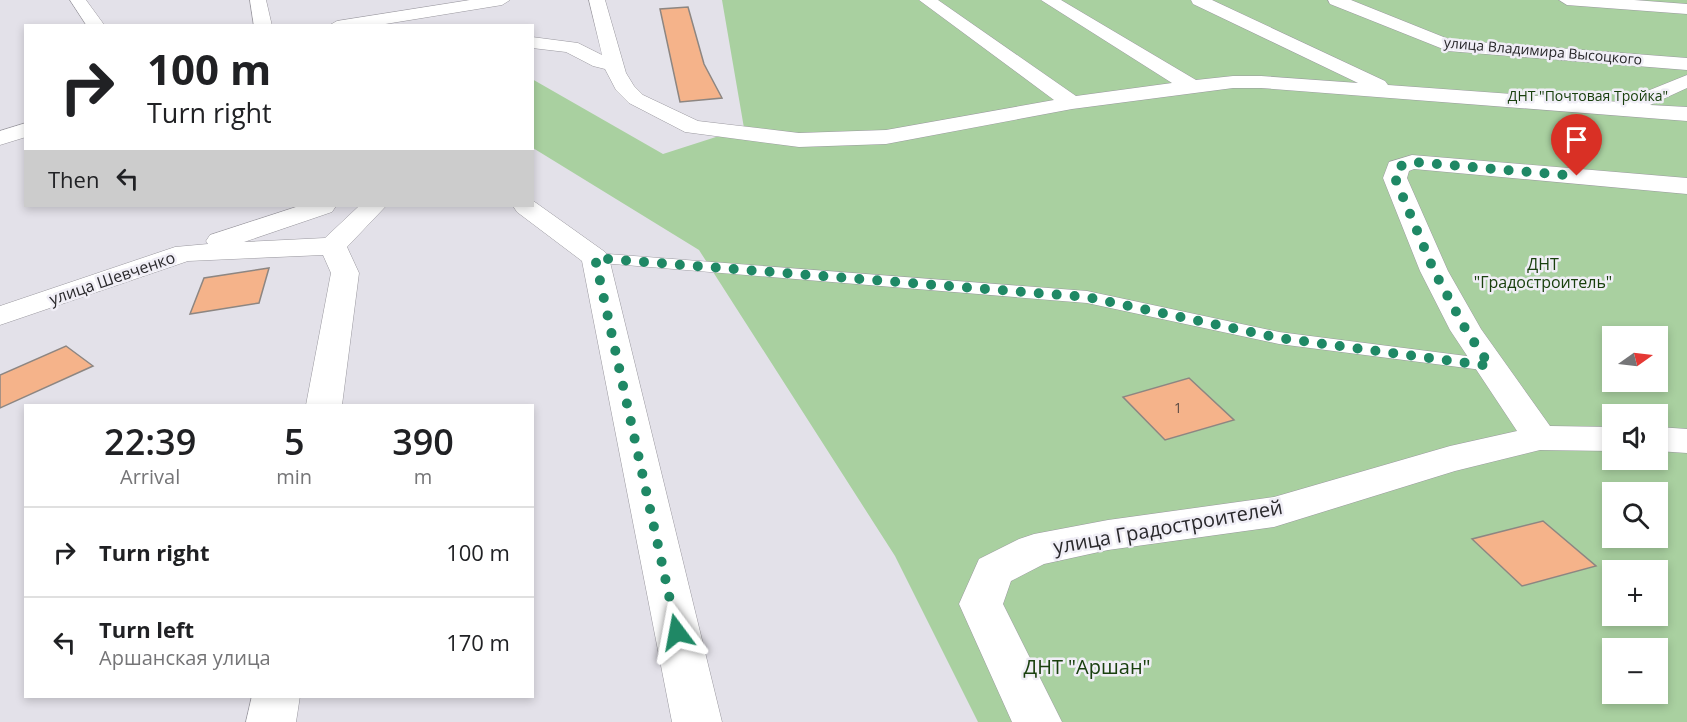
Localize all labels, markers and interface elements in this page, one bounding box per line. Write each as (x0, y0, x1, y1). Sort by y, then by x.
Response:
street label: улица Владимира Высоцкого (1443, 32, 1643, 69)
text: 100 m (147, 40, 271, 97)
icon: right (48, 48, 126, 126)
park label: ДНТ "Почтовая Тройка" (1508, 86, 1668, 105)
text: Turn right (147, 94, 272, 131)
pin (1551, 114, 1602, 176)
icon: arrive (1560, 123, 1593, 156)
icon: left (111, 162, 144, 195)
text: Then (48, 164, 99, 194)
street label: улица Шевченко (46, 246, 178, 310)
park label: ДНТ "Градостроитель" (1474, 253, 1612, 293)
north arrow (1602, 326, 1668, 392)
map controls (1602, 326, 1668, 704)
house number: 1 (1174, 398, 1182, 417)
button: sound (1602, 404, 1668, 470)
text: 22:39 (104, 417, 196, 466)
text: 5 (284, 417, 305, 466)
text: 390 (392, 417, 454, 466)
text: Arrival (120, 463, 180, 490)
text: min (276, 463, 312, 490)
text: m (414, 463, 432, 490)
button: search (1602, 482, 1668, 548)
street label: улица Градостроителей (1051, 493, 1285, 560)
icon: right (48, 536, 81, 569)
text: Turn right (99, 537, 210, 567)
text: 100 m (446, 537, 510, 567)
button: + (1602, 560, 1668, 626)
position arrow (645, 600, 709, 664)
text: Turn left (99, 614, 194, 644)
icon: left (48, 626, 81, 659)
text: 170 m (446, 627, 510, 657)
button: − (1602, 638, 1668, 704)
text: Аршанская улица (99, 644, 271, 671)
park label: ДНТ "Аршан" (1023, 653, 1151, 680)

